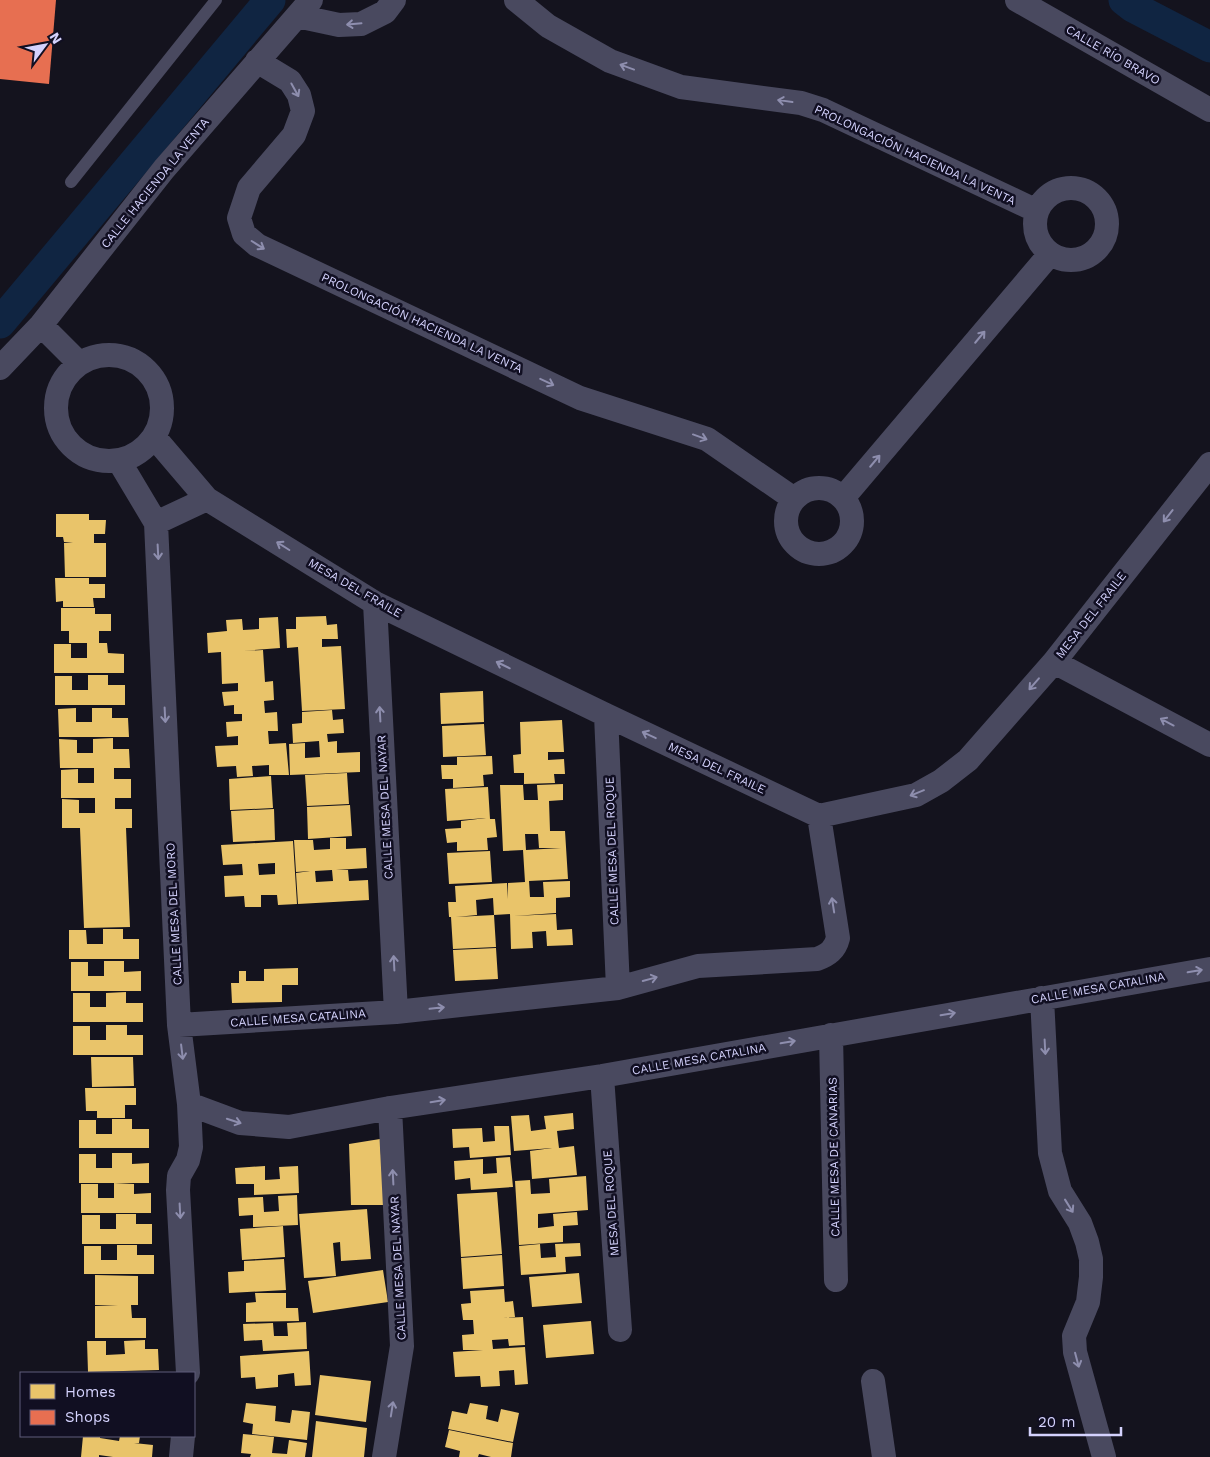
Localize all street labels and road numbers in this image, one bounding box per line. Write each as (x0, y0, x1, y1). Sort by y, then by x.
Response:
street label: CALLE RÍO BRAVO (1063, 22, 1163, 88)
street label: PROLONGACIÓN HACIENDA LA VENTA (812, 102, 1018, 208)
street label: CALLE HACIENDA LA VENTA (98, 115, 212, 251)
street label: PROLONGACIÓN HACIENDA LA VENTA (319, 270, 525, 376)
street label: MESA DEL FRAILE (306, 555, 405, 621)
street label: MESA DEL FRAILE (1053, 569, 1129, 661)
street label: CALLE MESA DEL NAYAR (374, 734, 396, 880)
street label: MESA DEL FRAILE (666, 739, 768, 797)
street label: CALLE MESA DEL ROQUE (602, 776, 622, 925)
street label: CALLE MESA DEL MORO (163, 842, 185, 986)
street label: CALLE MESA CATALINA (1030, 969, 1166, 1007)
street label: CALLE MESA CATALINA (230, 1006, 366, 1030)
street label: CALLE MESA CATALINA (631, 1040, 767, 1078)
street label: CALLE MESA DE CANARIAS (826, 1077, 842, 1237)
street label: MESA DEL ROQUE (600, 1149, 622, 1257)
street label: CALLE MESA DEL NAYAR (387, 1195, 409, 1341)

